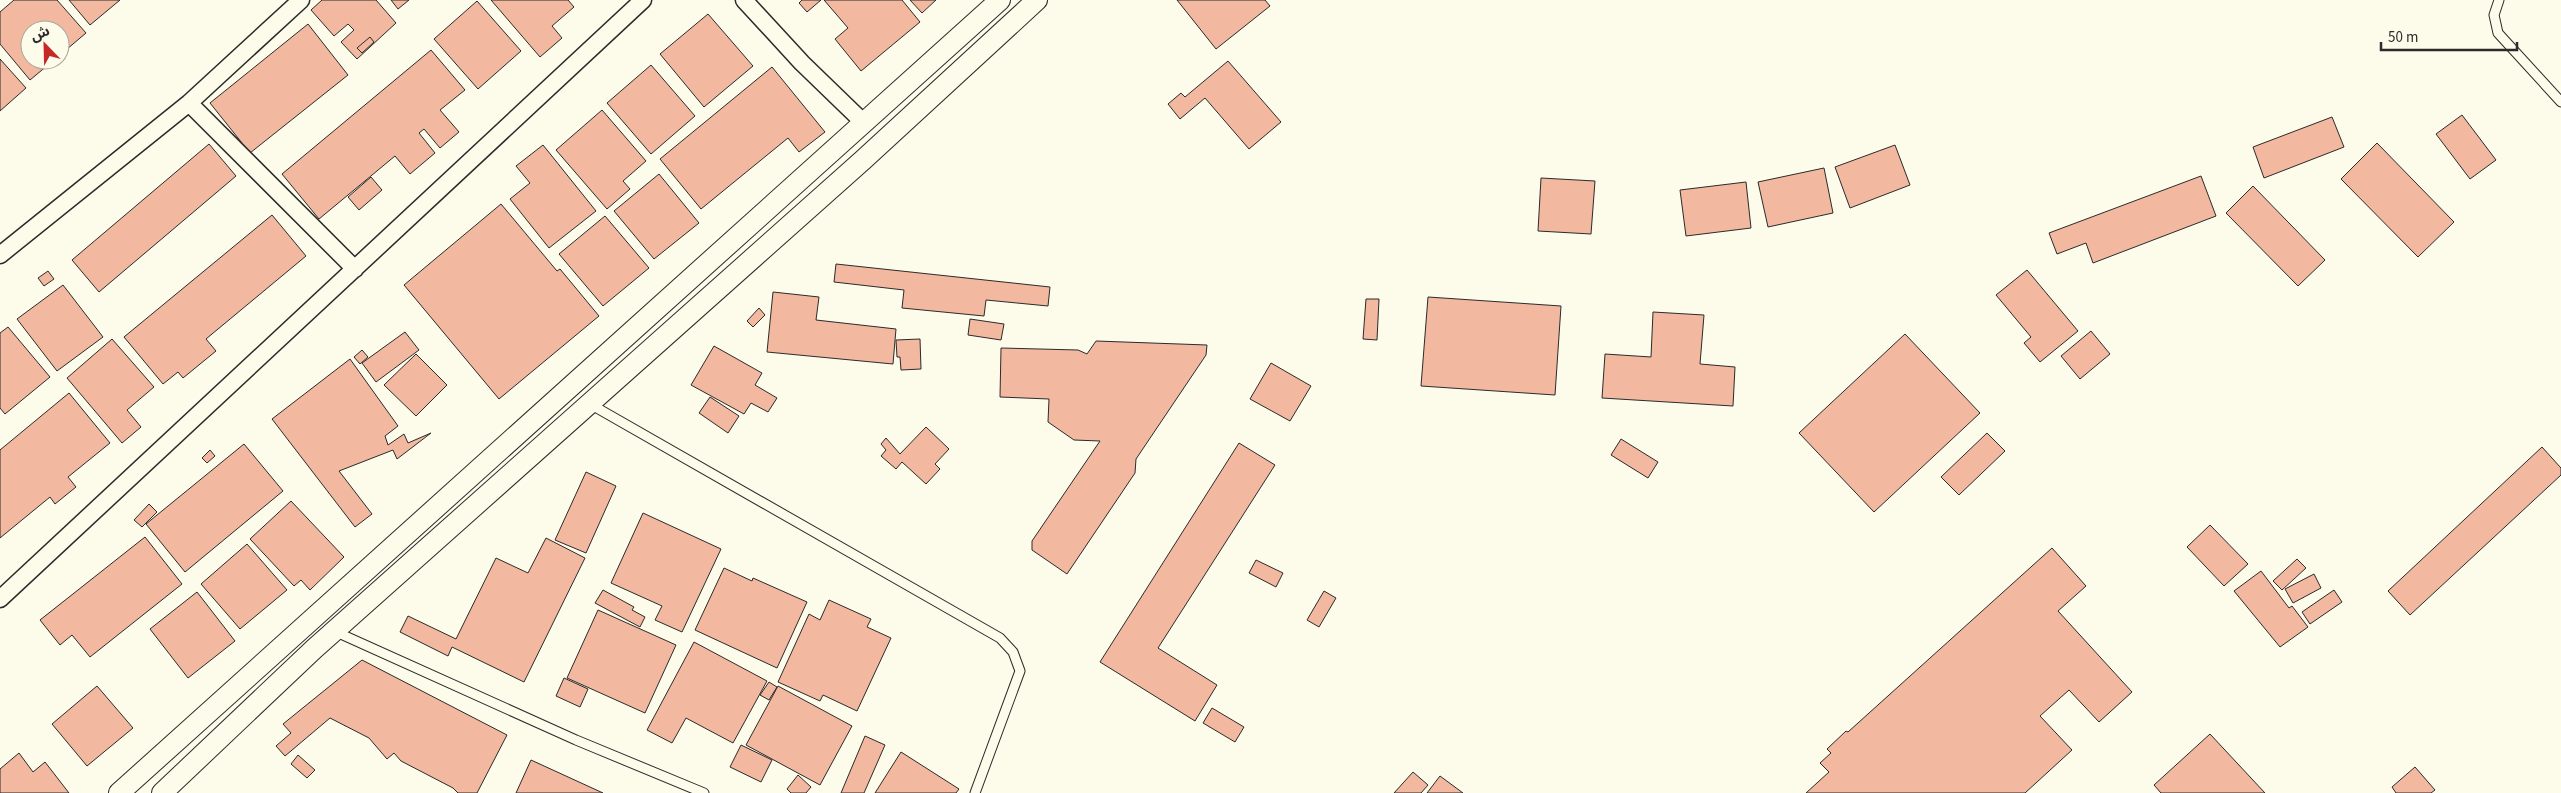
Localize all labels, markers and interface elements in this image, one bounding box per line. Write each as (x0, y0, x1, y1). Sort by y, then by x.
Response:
north arrow (20, 20, 70, 70)
scale bar (2381, 20, 2517, 52)
text: ش (28, 21, 53, 47)
text: 50 m (2388, 27, 2418, 48)

